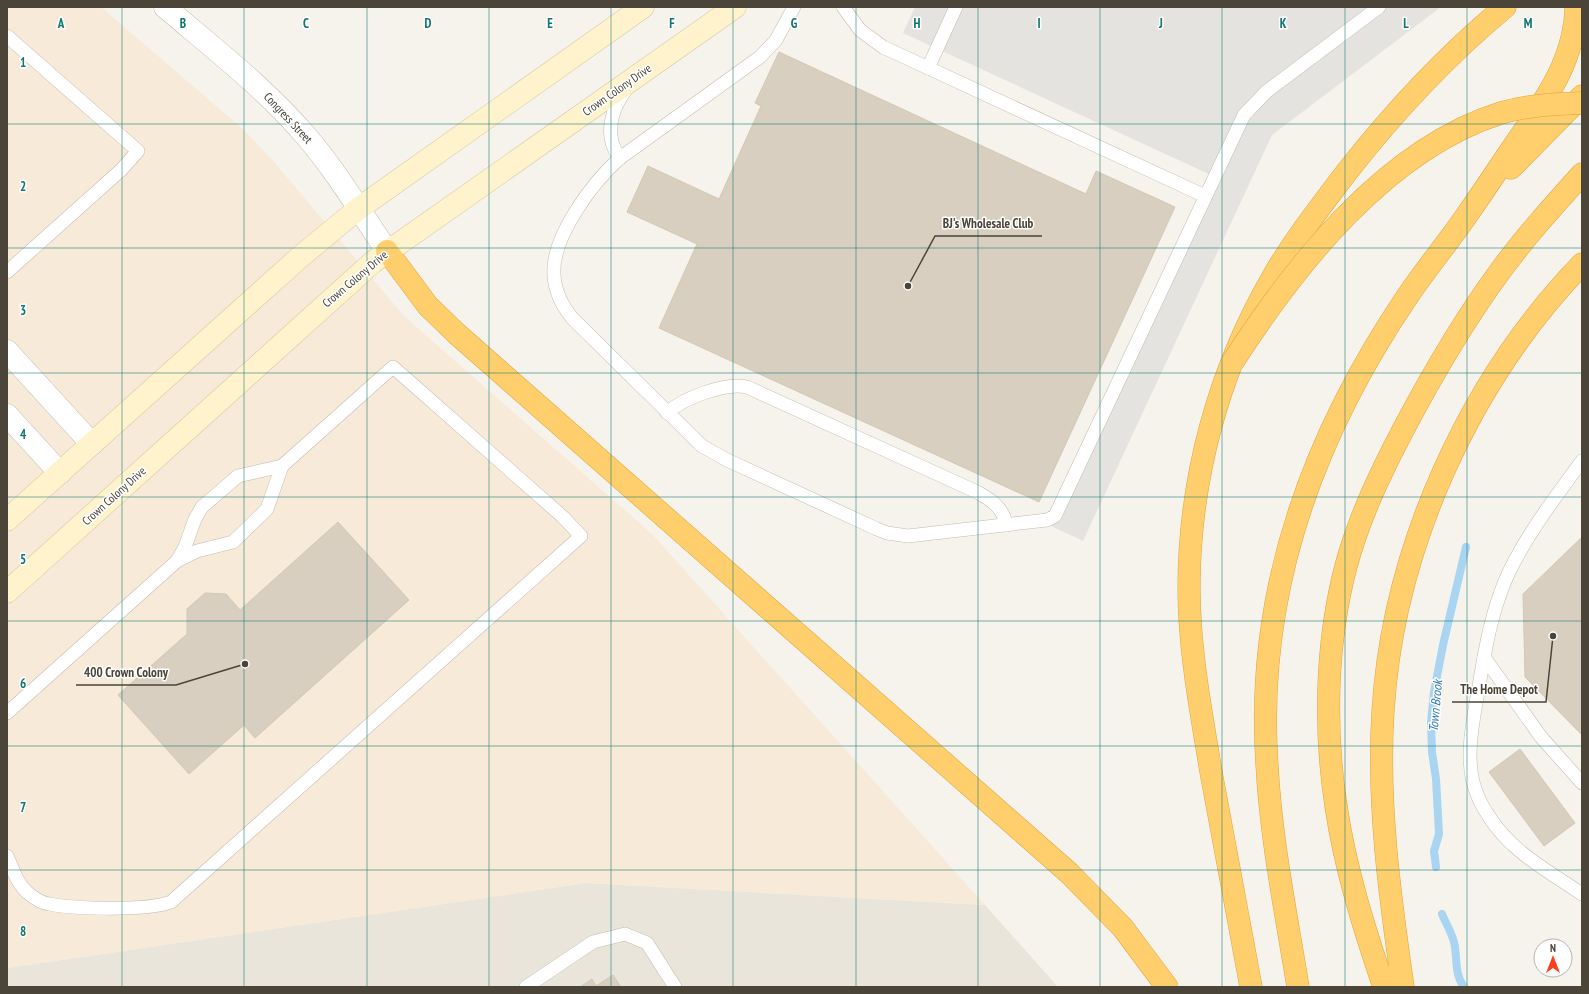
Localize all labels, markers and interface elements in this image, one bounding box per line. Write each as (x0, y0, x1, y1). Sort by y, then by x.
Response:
text: A (57, 15, 65, 32)
text: B (180, 15, 186, 32)
text: C (303, 15, 309, 32)
text: D (425, 15, 432, 32)
text: E (547, 15, 553, 32)
text: F (669, 15, 675, 32)
text: G (791, 15, 798, 32)
text: H (914, 15, 921, 32)
text: I (1037, 15, 1041, 32)
text: J (1158, 15, 1163, 32)
text: K (1280, 15, 1287, 32)
text: L (1403, 15, 1409, 32)
text: M (1524, 15, 1533, 32)
text: 1 (20, 54, 26, 71)
street label: Crown Colony Drive (579, 60, 654, 119)
street label: Congress Street (261, 89, 316, 147)
text: 2 (20, 178, 26, 195)
callout: BJ's Wholesale Club (935, 211, 1042, 236)
text: BJ's Wholesale Club (943, 215, 1034, 232)
street label: Crown Colony Drive (319, 247, 390, 310)
text: 3 (20, 302, 26, 319)
text: 4 (20, 426, 27, 443)
street label: Crown Colony Drive (79, 463, 149, 528)
text: 5 (20, 551, 26, 568)
callout: 400 Crown Colony (76, 660, 176, 685)
text: 400 Crown Colony (84, 664, 169, 681)
text: 6 (20, 675, 26, 692)
water label: Town Brook (1425, 677, 1446, 733)
callout: The Home Depot (1452, 677, 1546, 702)
text: The Home Depot (1460, 681, 1538, 698)
text: 7 (20, 799, 26, 816)
text: 8 (20, 923, 26, 940)
north arrow (1533, 938, 1573, 978)
text: N (1550, 941, 1556, 955)

